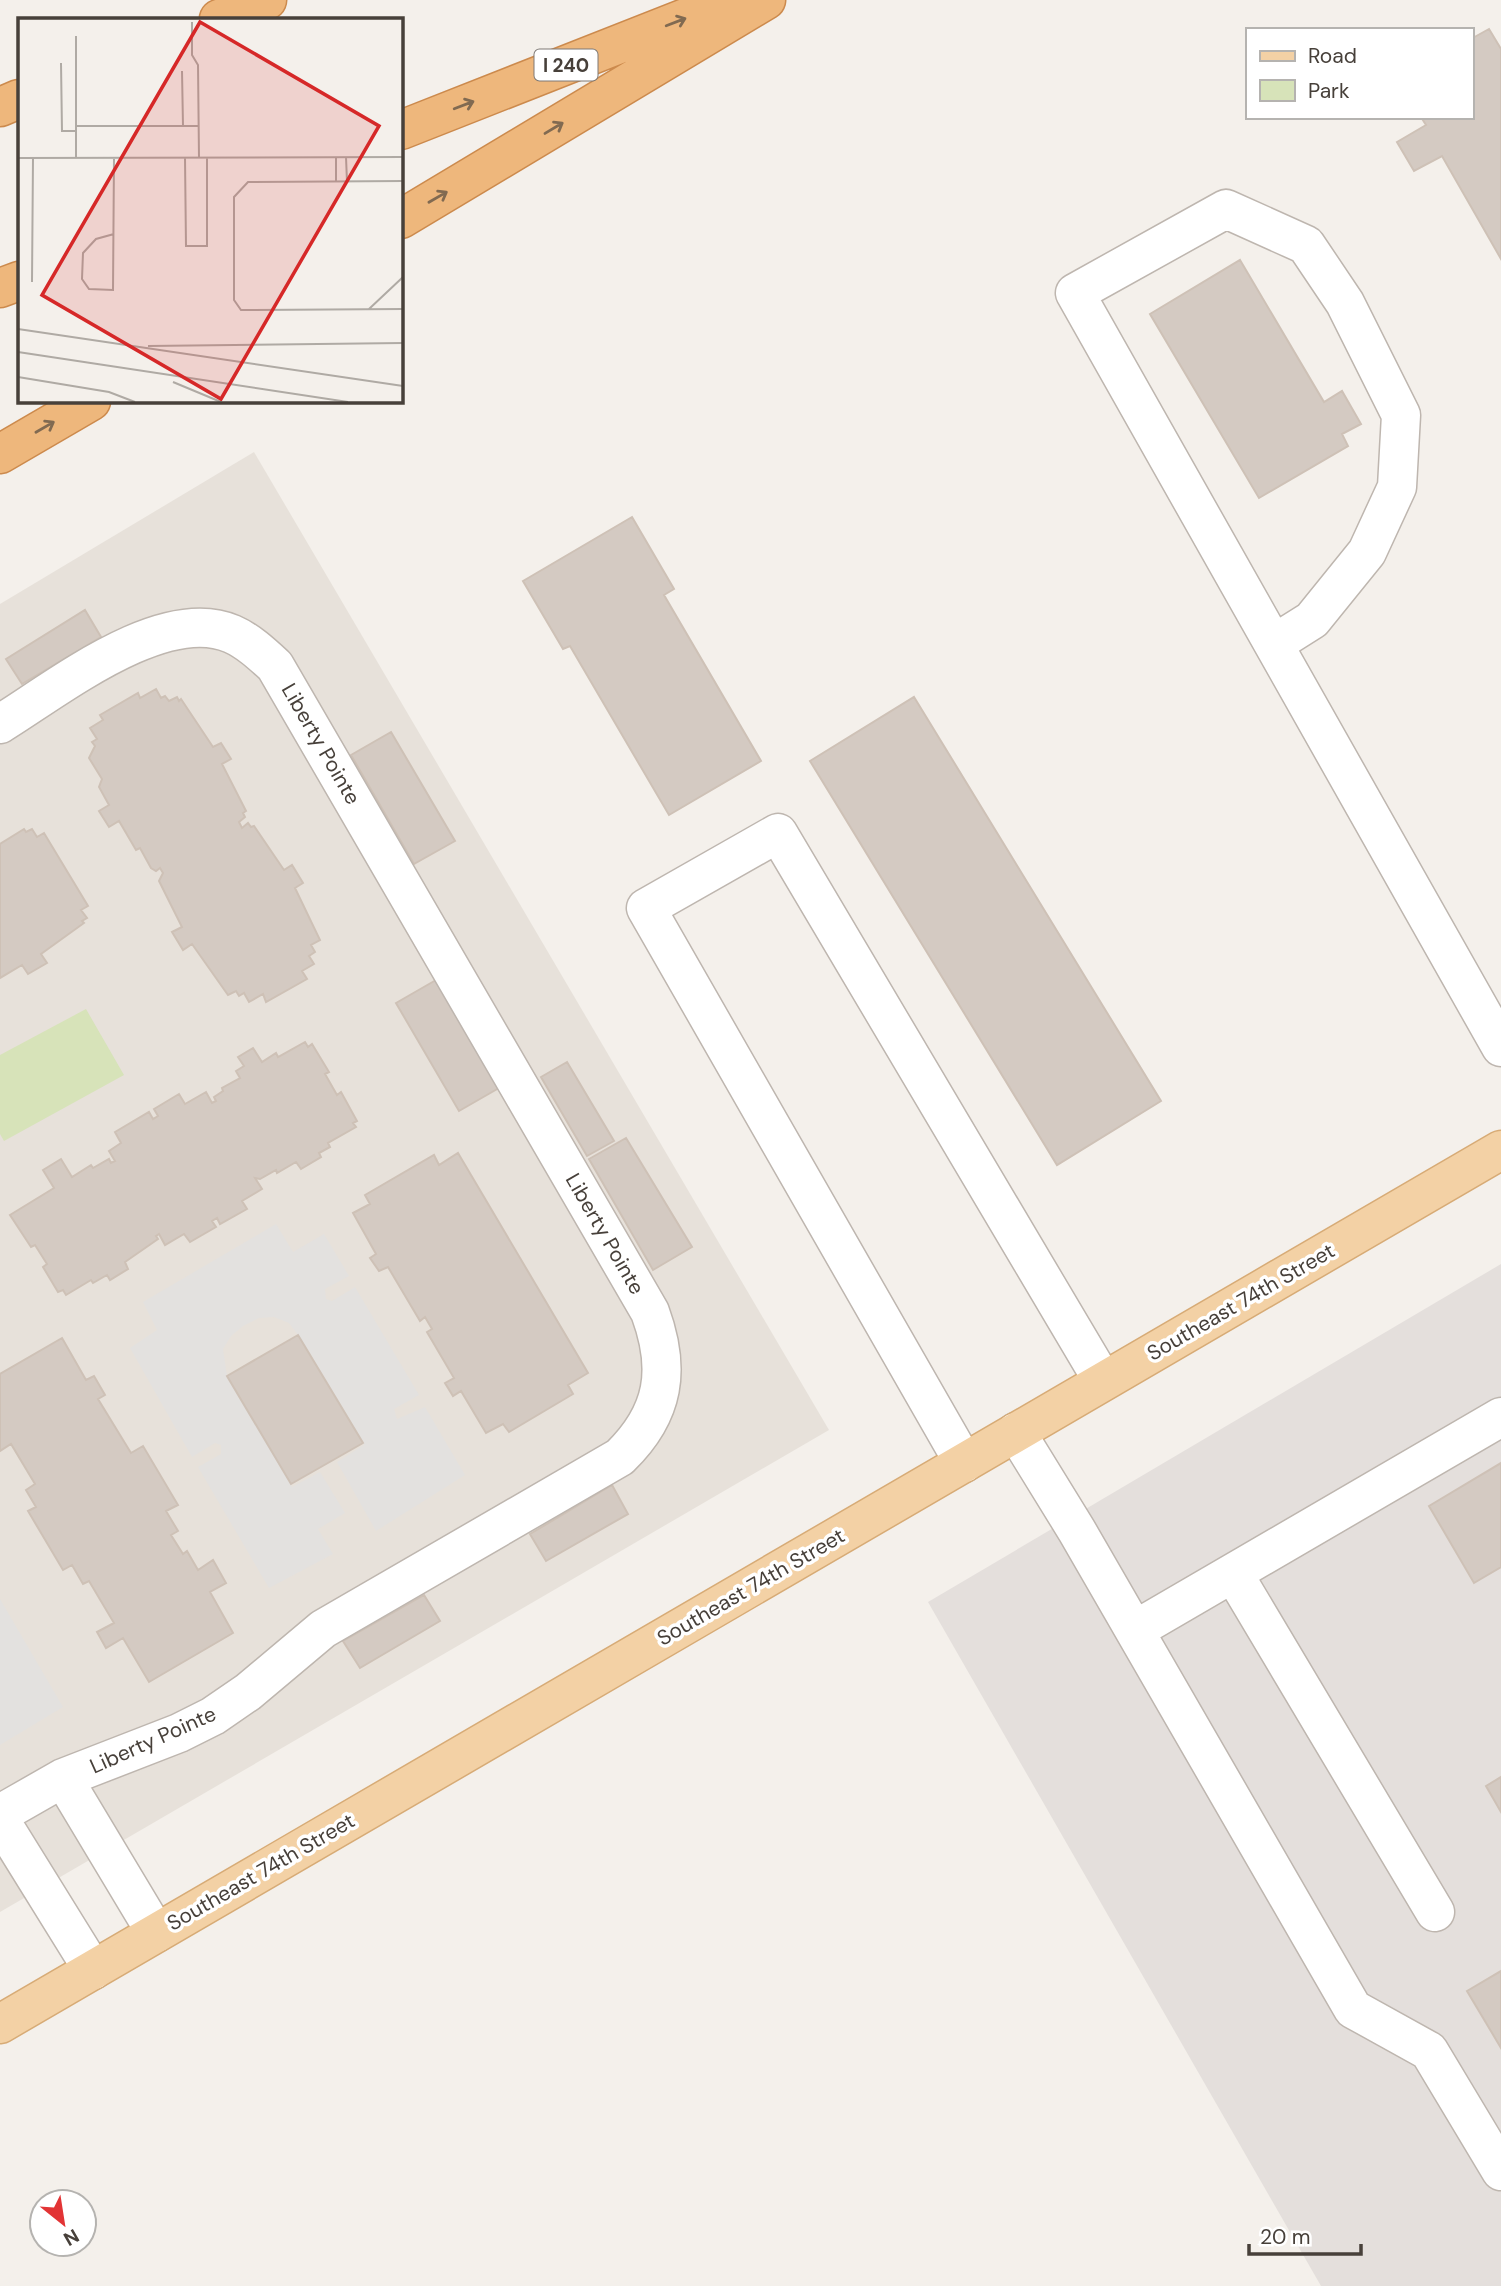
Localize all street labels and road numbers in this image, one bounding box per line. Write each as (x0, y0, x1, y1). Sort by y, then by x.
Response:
road number: I 240 (534, 50, 598, 80)
street label: Liberty Pointe (275, 678, 367, 810)
street label: Liberty Pointe (559, 1168, 651, 1300)
street label: Southeast 74th Street (1142, 1237, 1340, 1367)
street label: Southeast 74th Street (652, 1522, 850, 1652)
street label: Liberty Pointe (85, 1700, 221, 1780)
street label: Southeast 74th Street (162, 1807, 360, 1937)

